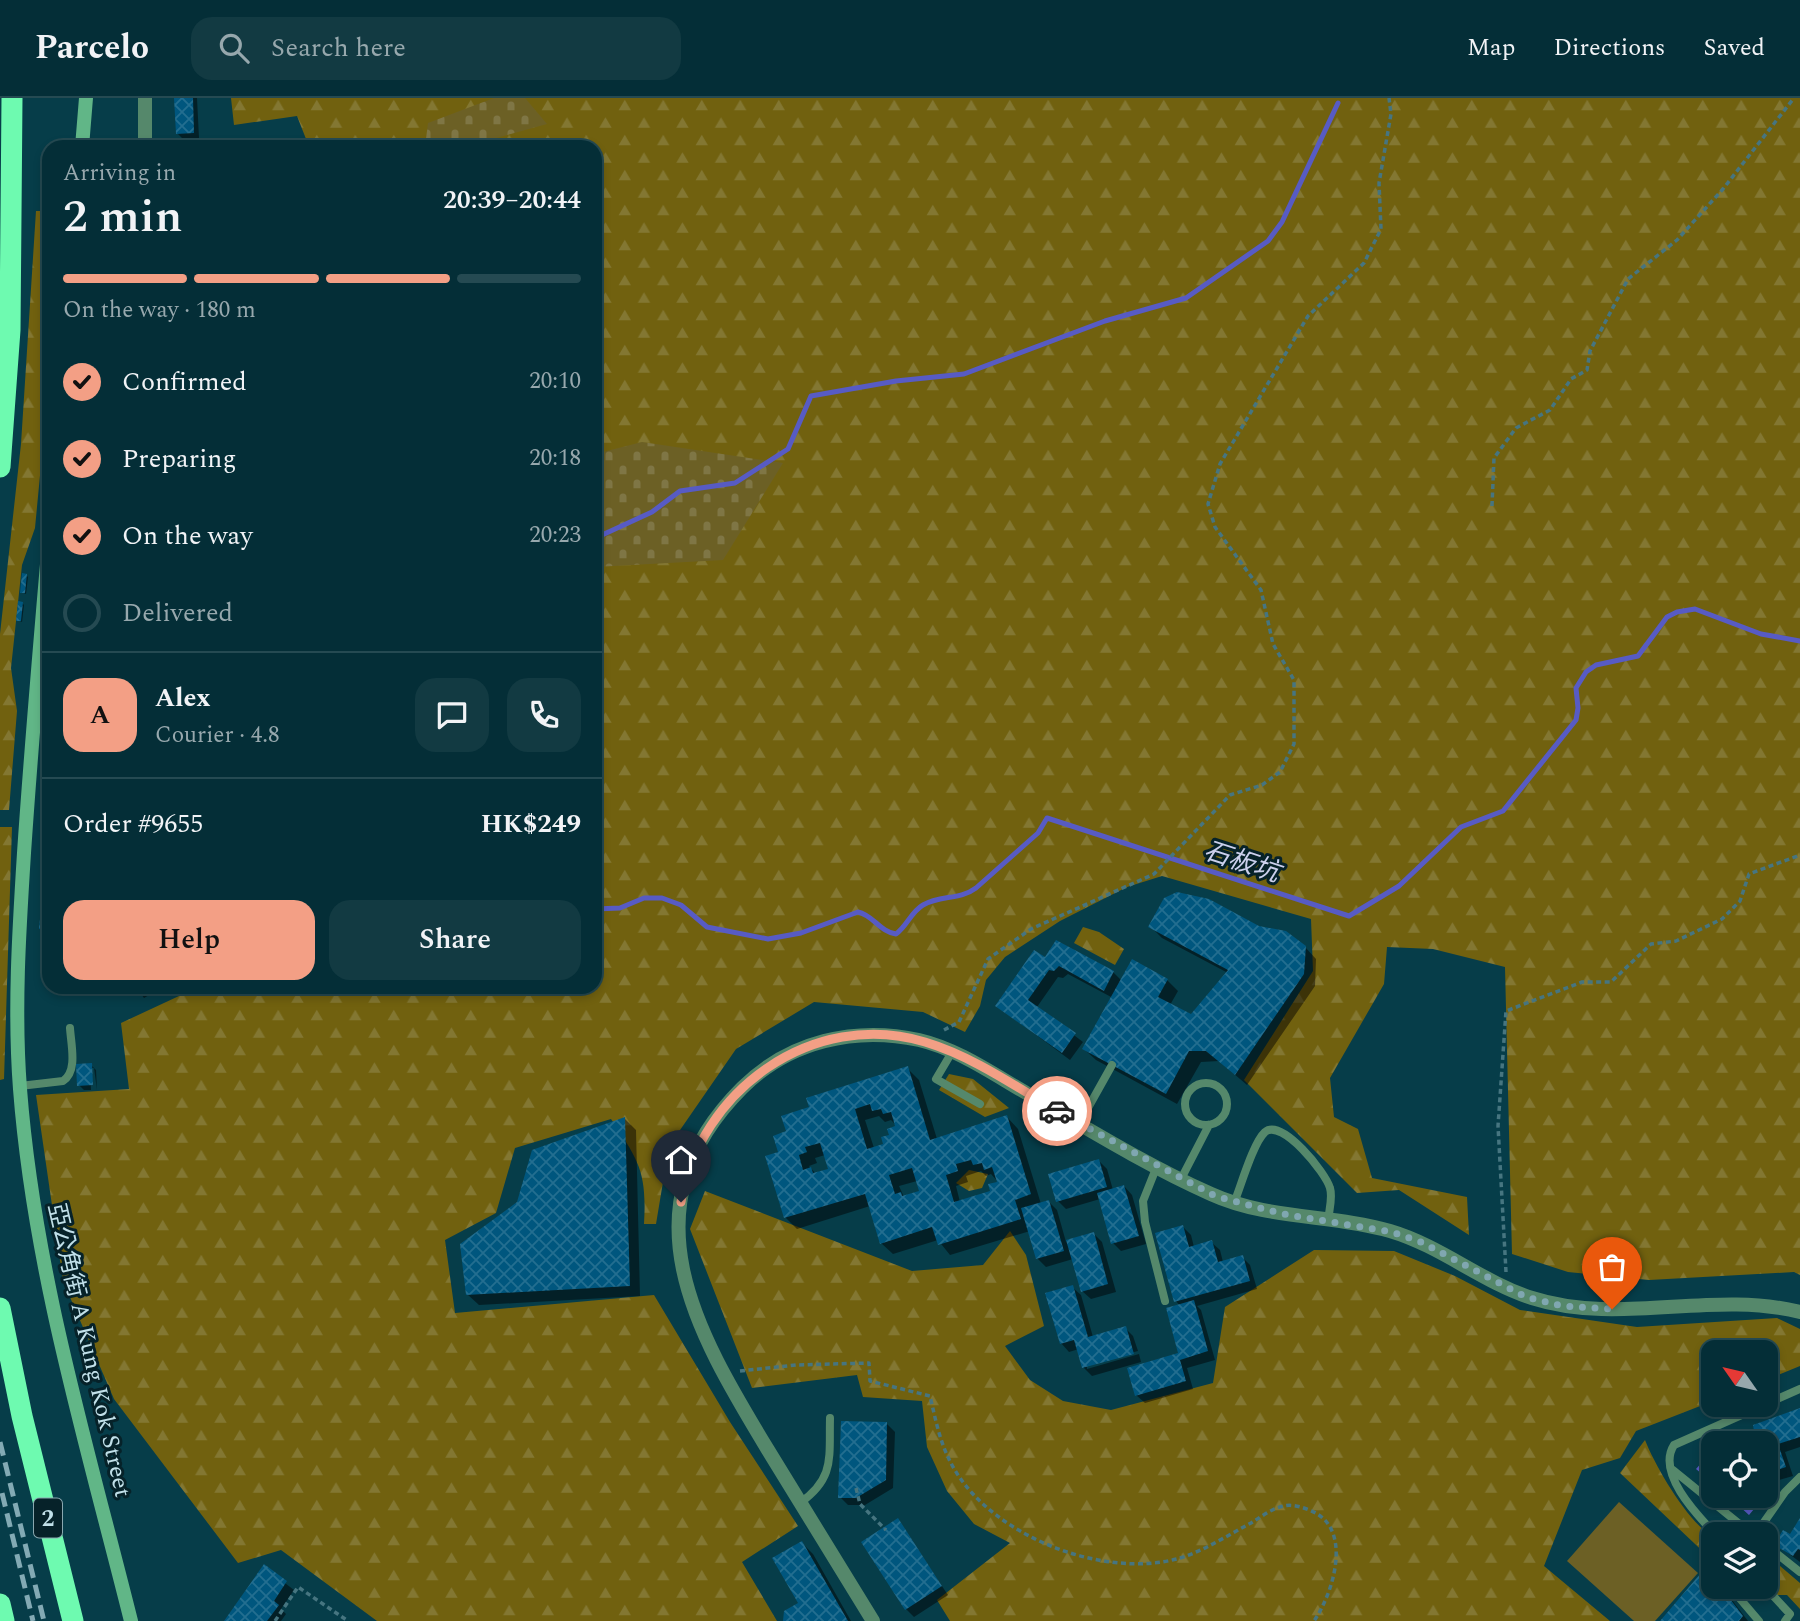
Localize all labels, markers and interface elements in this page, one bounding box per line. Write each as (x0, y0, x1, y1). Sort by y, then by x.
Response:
search box (191, 17, 681, 80)
text: Parcelo (35, 23, 149, 73)
text: Search here (271, 28, 406, 68)
icon: search (215, 29, 253, 67)
text: Map (1467, 30, 1515, 66)
text: Directions (1553, 30, 1665, 66)
text: Saved (1703, 30, 1765, 66)
text: Arriving in (63, 156, 176, 191)
text: 20:39–20:44 (443, 180, 581, 220)
text: 2 min (63, 182, 182, 252)
text: On the way · 180 m (63, 293, 256, 328)
text: Confirmed (122, 362, 247, 402)
icon: check (63, 363, 101, 401)
text: 20:10 (529, 364, 581, 399)
text: Preparing (122, 439, 236, 479)
icon: check (63, 440, 101, 478)
text: 20:18 (529, 441, 581, 476)
text: On the way (122, 516, 253, 556)
icon: check (63, 517, 101, 555)
text: 20:23 (529, 518, 581, 553)
text: Delivered (122, 593, 233, 633)
text: Alex (155, 678, 210, 718)
button: chat (415, 678, 489, 752)
button: phone (507, 678, 581, 752)
text: A (90, 695, 110, 735)
text: Courier · 4.8 (155, 718, 280, 753)
text: Order #9655 (63, 804, 203, 844)
text: HK$249 (481, 804, 581, 844)
water label: 石板坑 (1198, 831, 1289, 894)
button: Help (63, 900, 315, 980)
button: Share (329, 900, 581, 980)
courier (1022, 1076, 1092, 1146)
icon: car (1038, 1092, 1076, 1130)
pin (651, 1130, 711, 1202)
icon: home (662, 1141, 700, 1179)
street label: 亞公角街 A Kung Kok Street (38, 1200, 140, 1501)
pin (1582, 1237, 1642, 1309)
icon: bag (1593, 1248, 1631, 1286)
north arrow (1701, 1340, 1778, 1418)
map controls (1701, 1340, 1778, 1599)
button: locate (1701, 1431, 1778, 1508)
road number: 2 (34, 1498, 62, 1538)
button: layers (1701, 1522, 1778, 1599)

